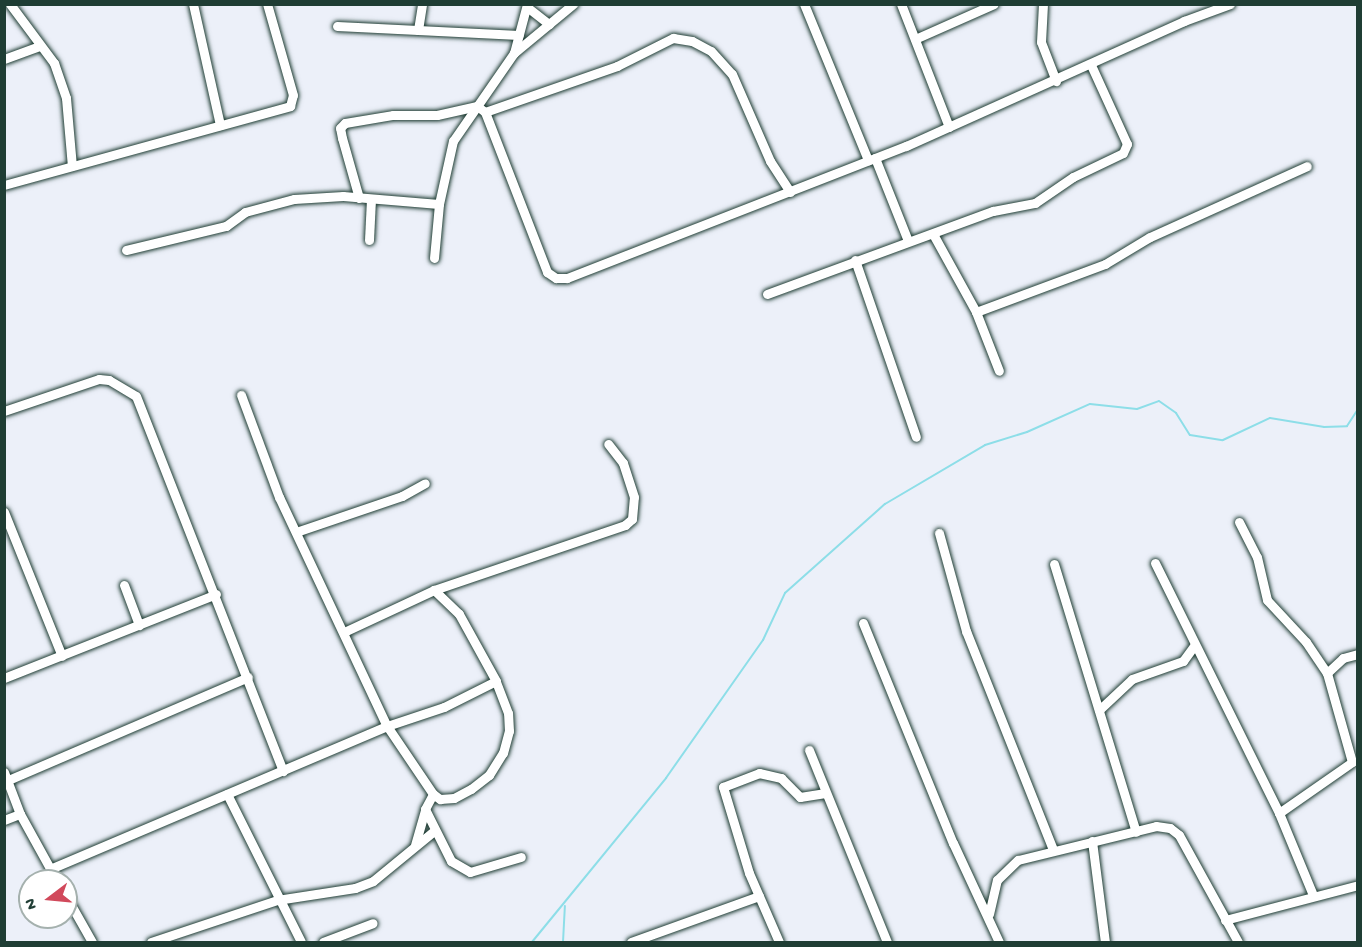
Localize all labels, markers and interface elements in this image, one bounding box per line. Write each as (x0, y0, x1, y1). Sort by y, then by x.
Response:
north arrow (18, 869, 78, 929)
text: N (22, 896, 43, 911)

